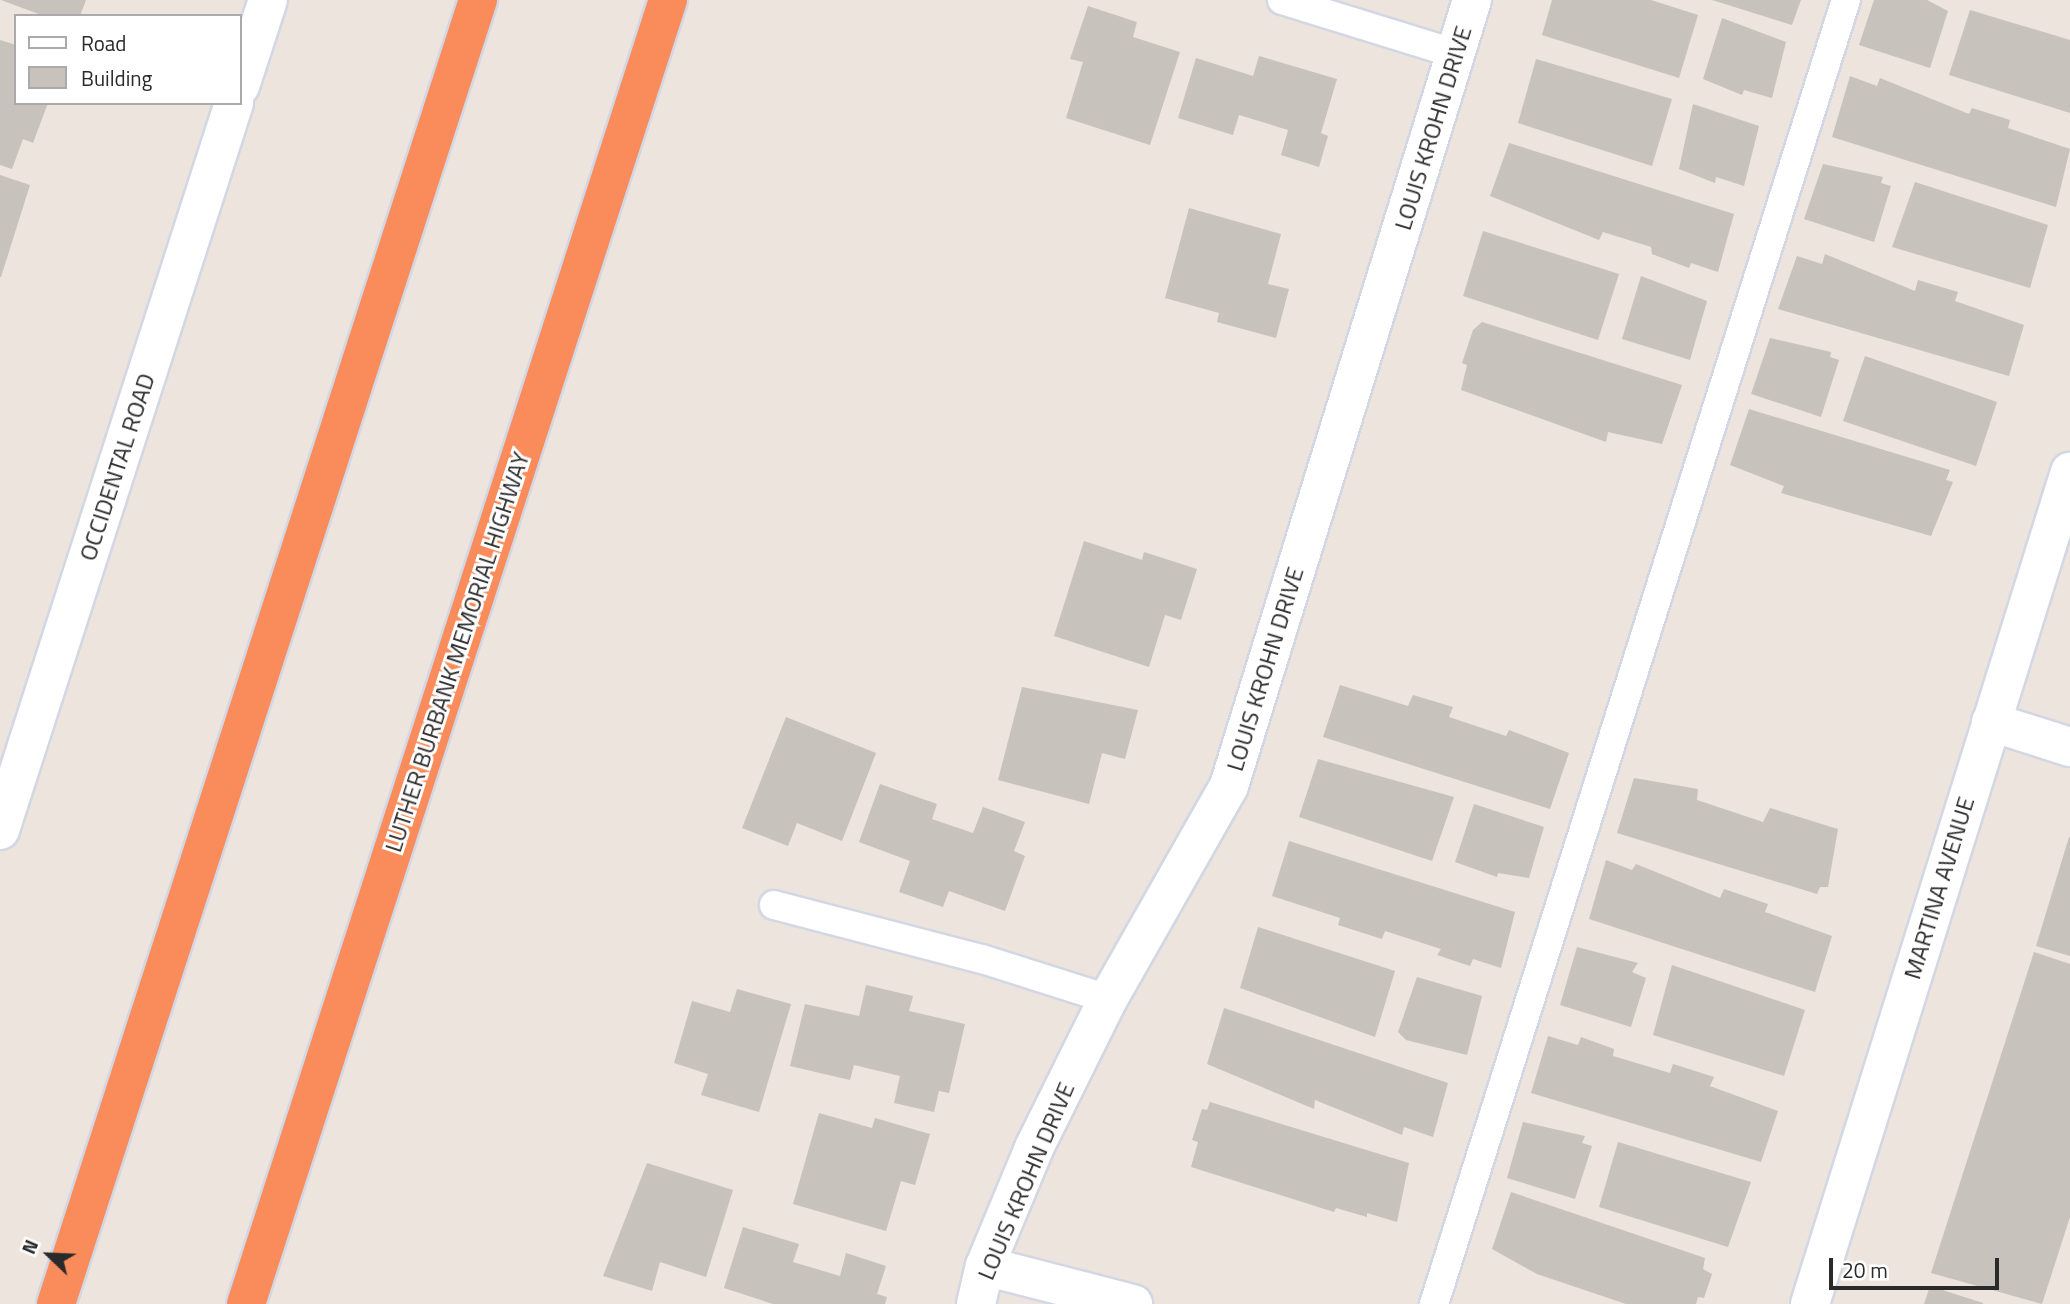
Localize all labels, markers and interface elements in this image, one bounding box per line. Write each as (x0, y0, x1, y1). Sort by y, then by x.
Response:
legend (14, 14, 242, 105)
street label: LOUIS KROHN DRIVE (1388, 22, 1478, 234)
text: Road (81, 27, 126, 59)
text: Building (81, 62, 152, 94)
street label: OCCIDENTAL ROAD (73, 370, 161, 564)
street label: LUTHER BURBANK MEMORIAL HIGHWAY (379, 448, 535, 856)
street label: LOUIS KROHN DRIVE (1220, 563, 1310, 775)
street label: MARTINA AVENUE (1898, 793, 1980, 983)
street label: LOUIS KROHN DRIVE (971, 1078, 1081, 1284)
north arrow (14, 1220, 84, 1290)
text: N (13, 1235, 45, 1258)
scale bar (1832, 1244, 2002, 1288)
text: 20 m (1842, 1254, 1888, 1286)

